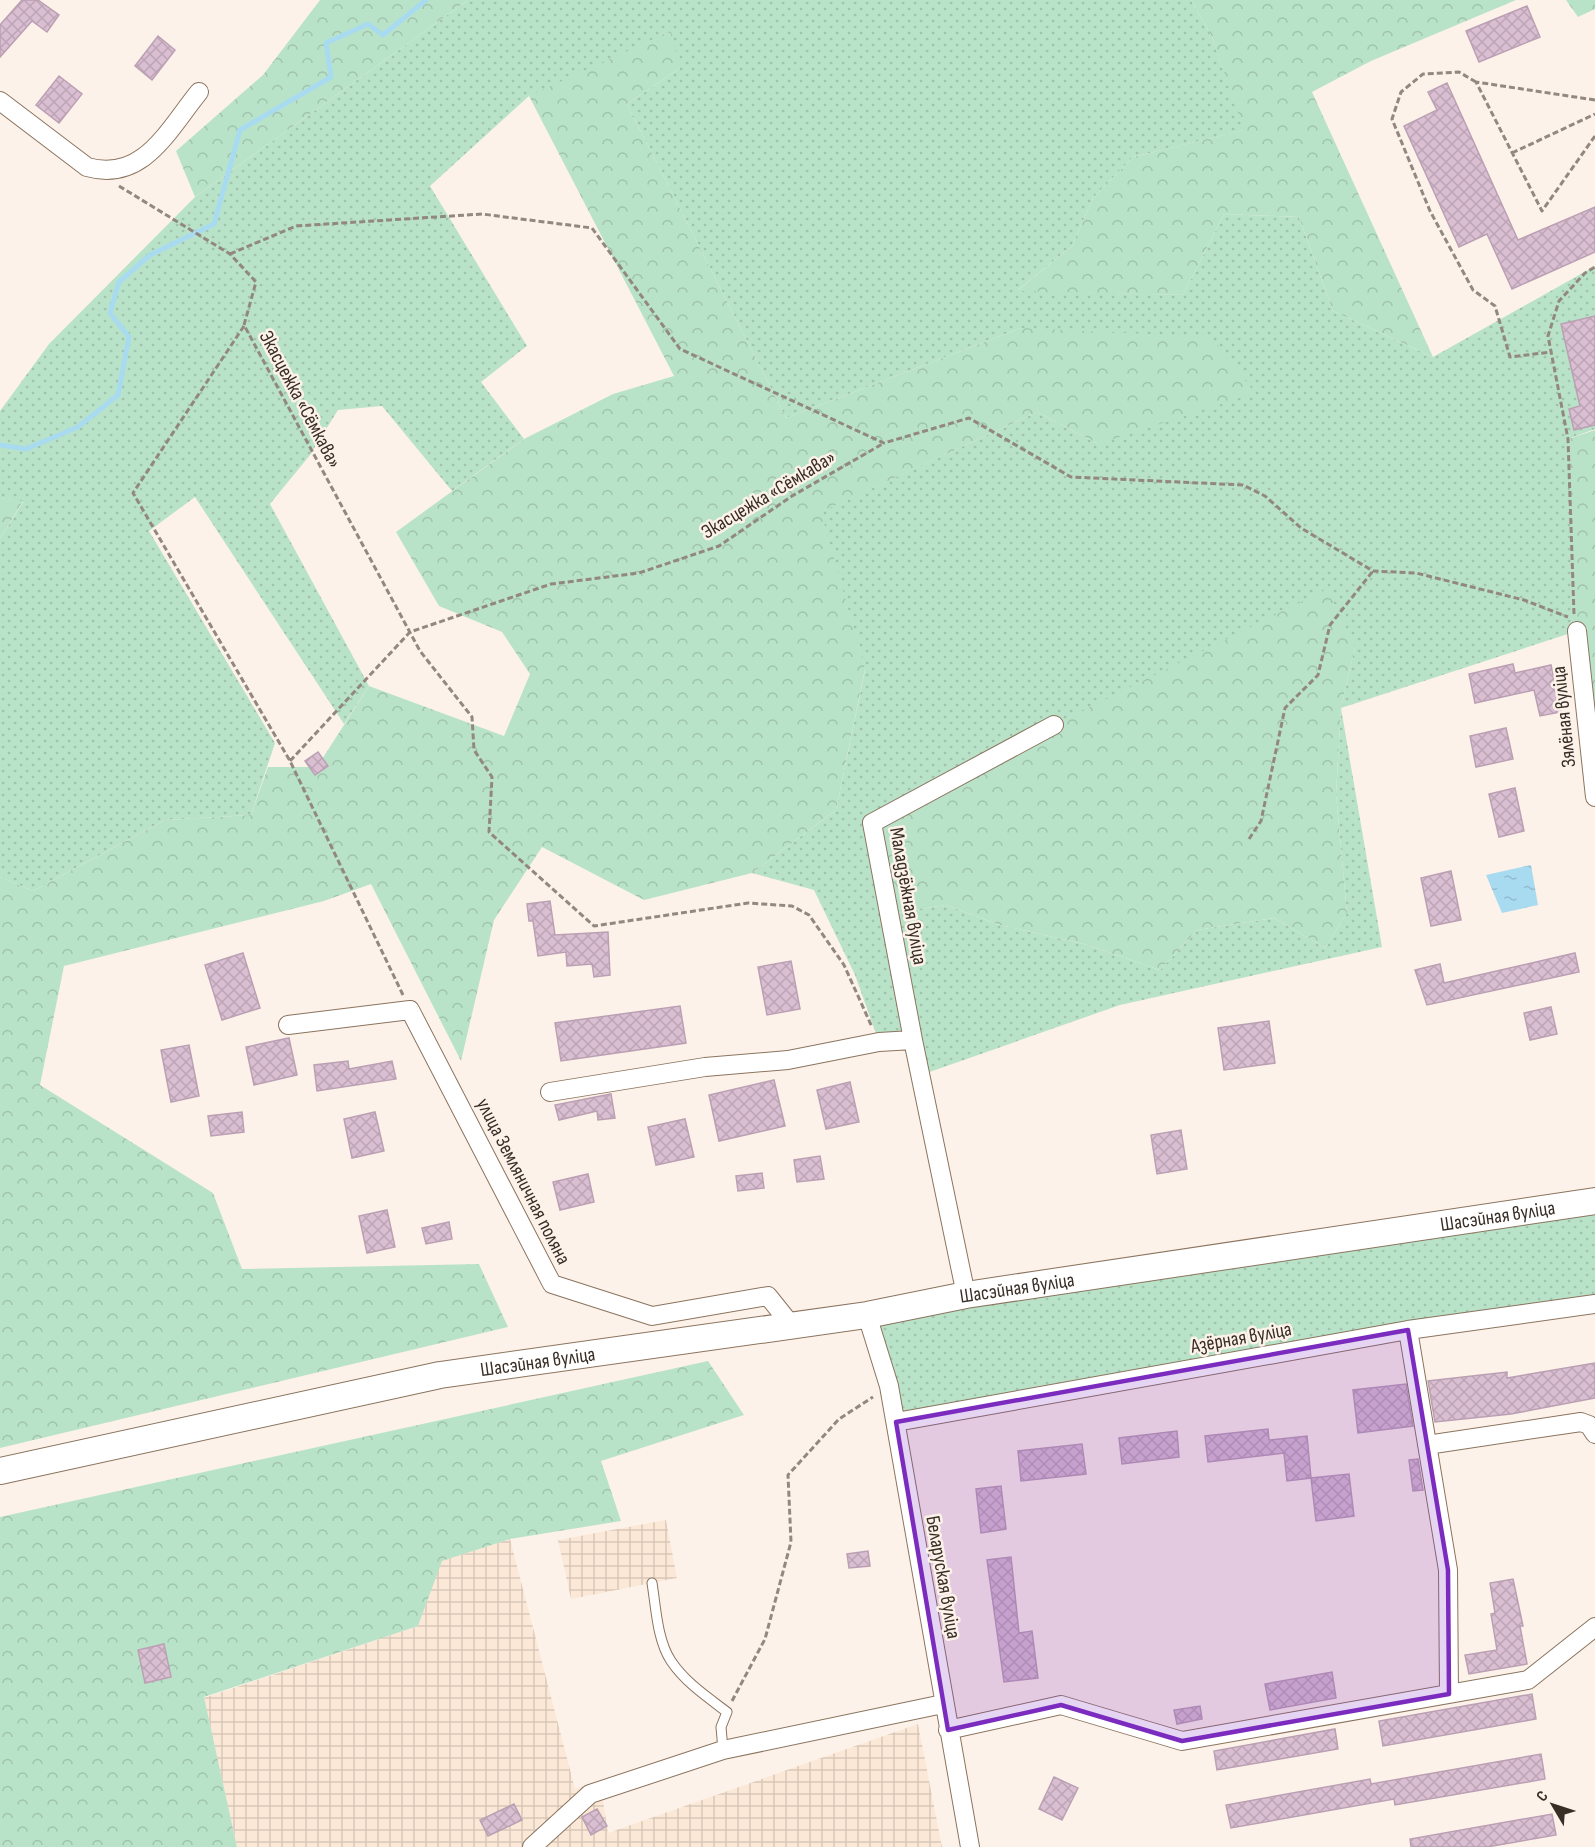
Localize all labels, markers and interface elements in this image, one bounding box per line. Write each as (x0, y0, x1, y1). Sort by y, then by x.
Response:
street label: Экасцежка «Сёмкава» (254, 327, 346, 472)
street label: Экасцежка «Сёмкава» (697, 445, 840, 544)
street label: Зялёная вуліца (1547, 665, 1581, 769)
street label: Маладзёжная вуліца (884, 826, 932, 967)
street label: улица Земляничная поляна (471, 1094, 575, 1269)
street label: Шасэйная вуліца (1439, 1196, 1557, 1237)
street label: Шасэйная вуліца (958, 1268, 1076, 1309)
street label: Азёрная вуліца (1188, 1317, 1293, 1359)
street label: Шасэйная вуліца (479, 1342, 597, 1382)
street label: Беларуская вуліца (920, 1514, 966, 1641)
north arrow (1523, 1775, 1583, 1835)
text: С (1533, 1787, 1552, 1806)

